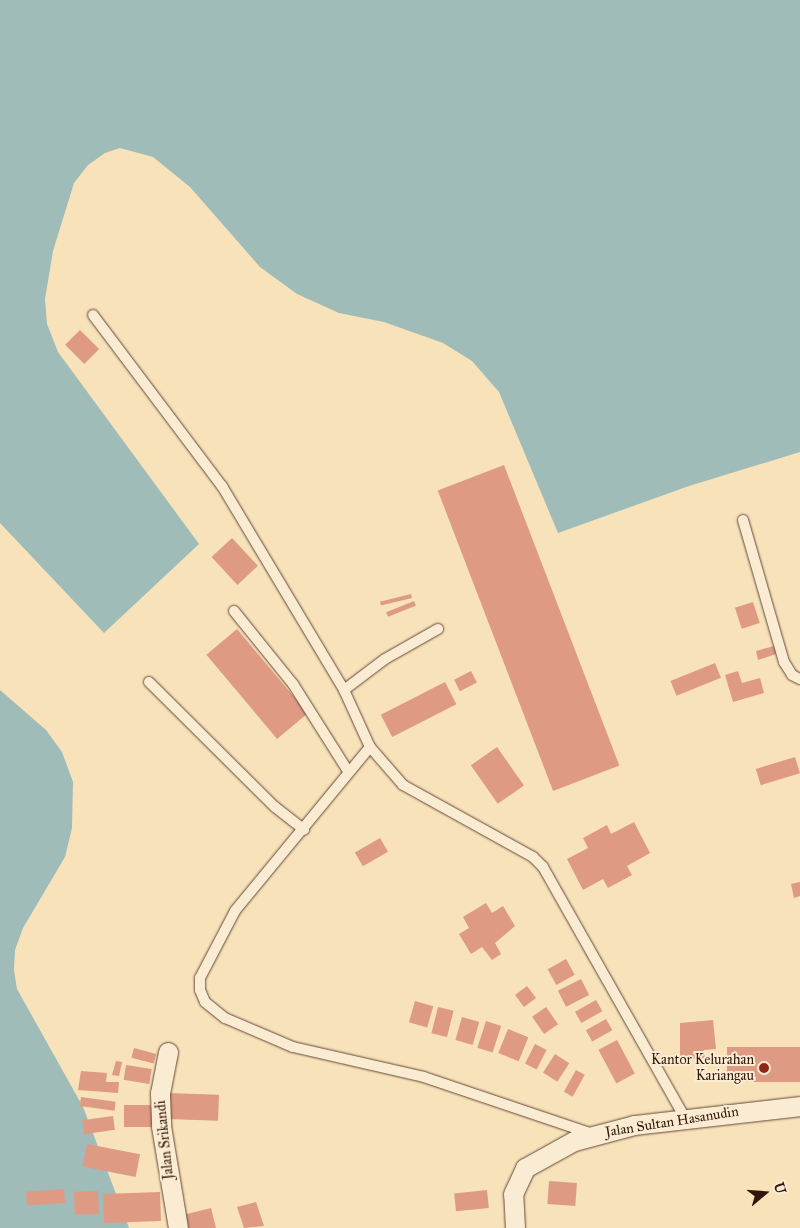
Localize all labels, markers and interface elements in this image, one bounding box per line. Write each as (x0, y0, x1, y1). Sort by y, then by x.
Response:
place label: Kantor Kelurahan Kariangau (651, 1052, 754, 1084)
marker: Kantor Kelurahan Kariangau (758, 1062, 770, 1074)
street label: Jalan Srikandi (152, 1100, 178, 1180)
street label: Jalan Sultan Hasanudin (604, 1103, 740, 1141)
north arrow (740, 1168, 790, 1218)
text: U (770, 1180, 790, 1196)

